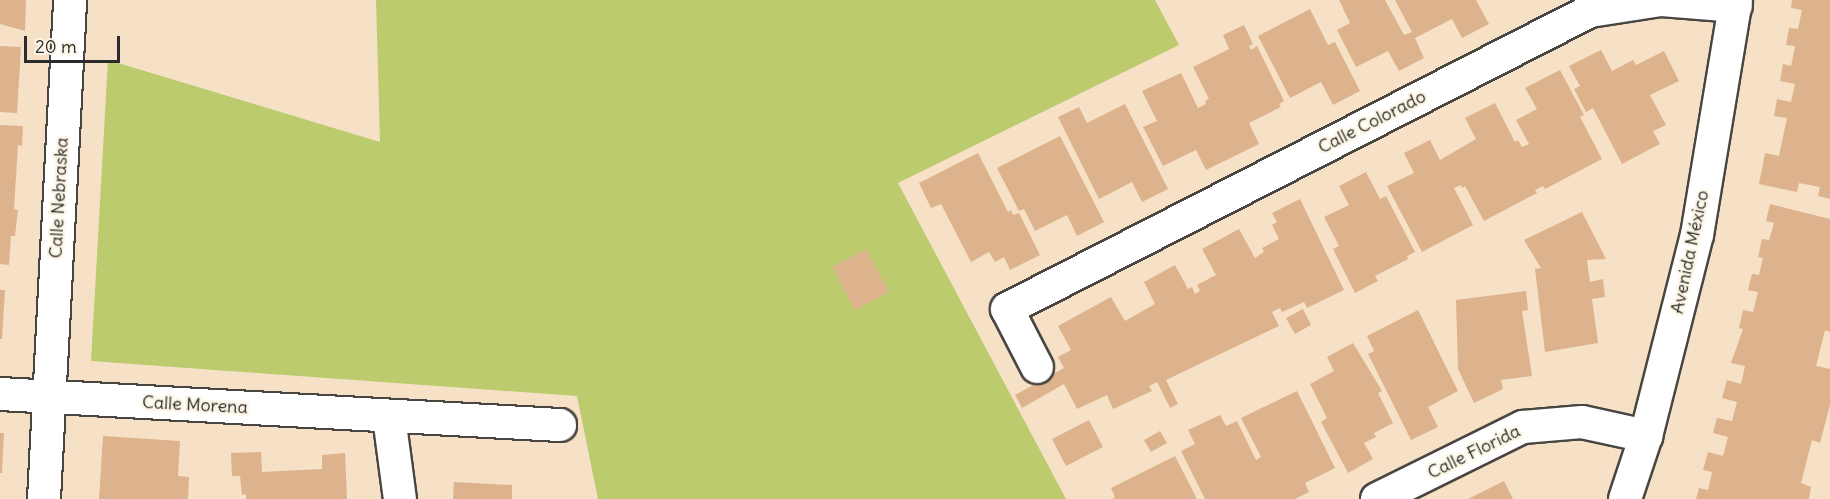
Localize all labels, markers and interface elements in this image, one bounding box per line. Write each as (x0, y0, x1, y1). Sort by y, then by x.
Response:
scale bar (27, 24, 123, 62)
text: 20 m (35, 35, 77, 58)
street label: Calle Colorado (1315, 86, 1429, 158)
street label: Calle Nebraska (45, 137, 73, 259)
street label: Avenida México (1666, 188, 1714, 316)
street label: Calle Morena (142, 391, 248, 419)
street label: Calle Florida (1424, 420, 1524, 484)

